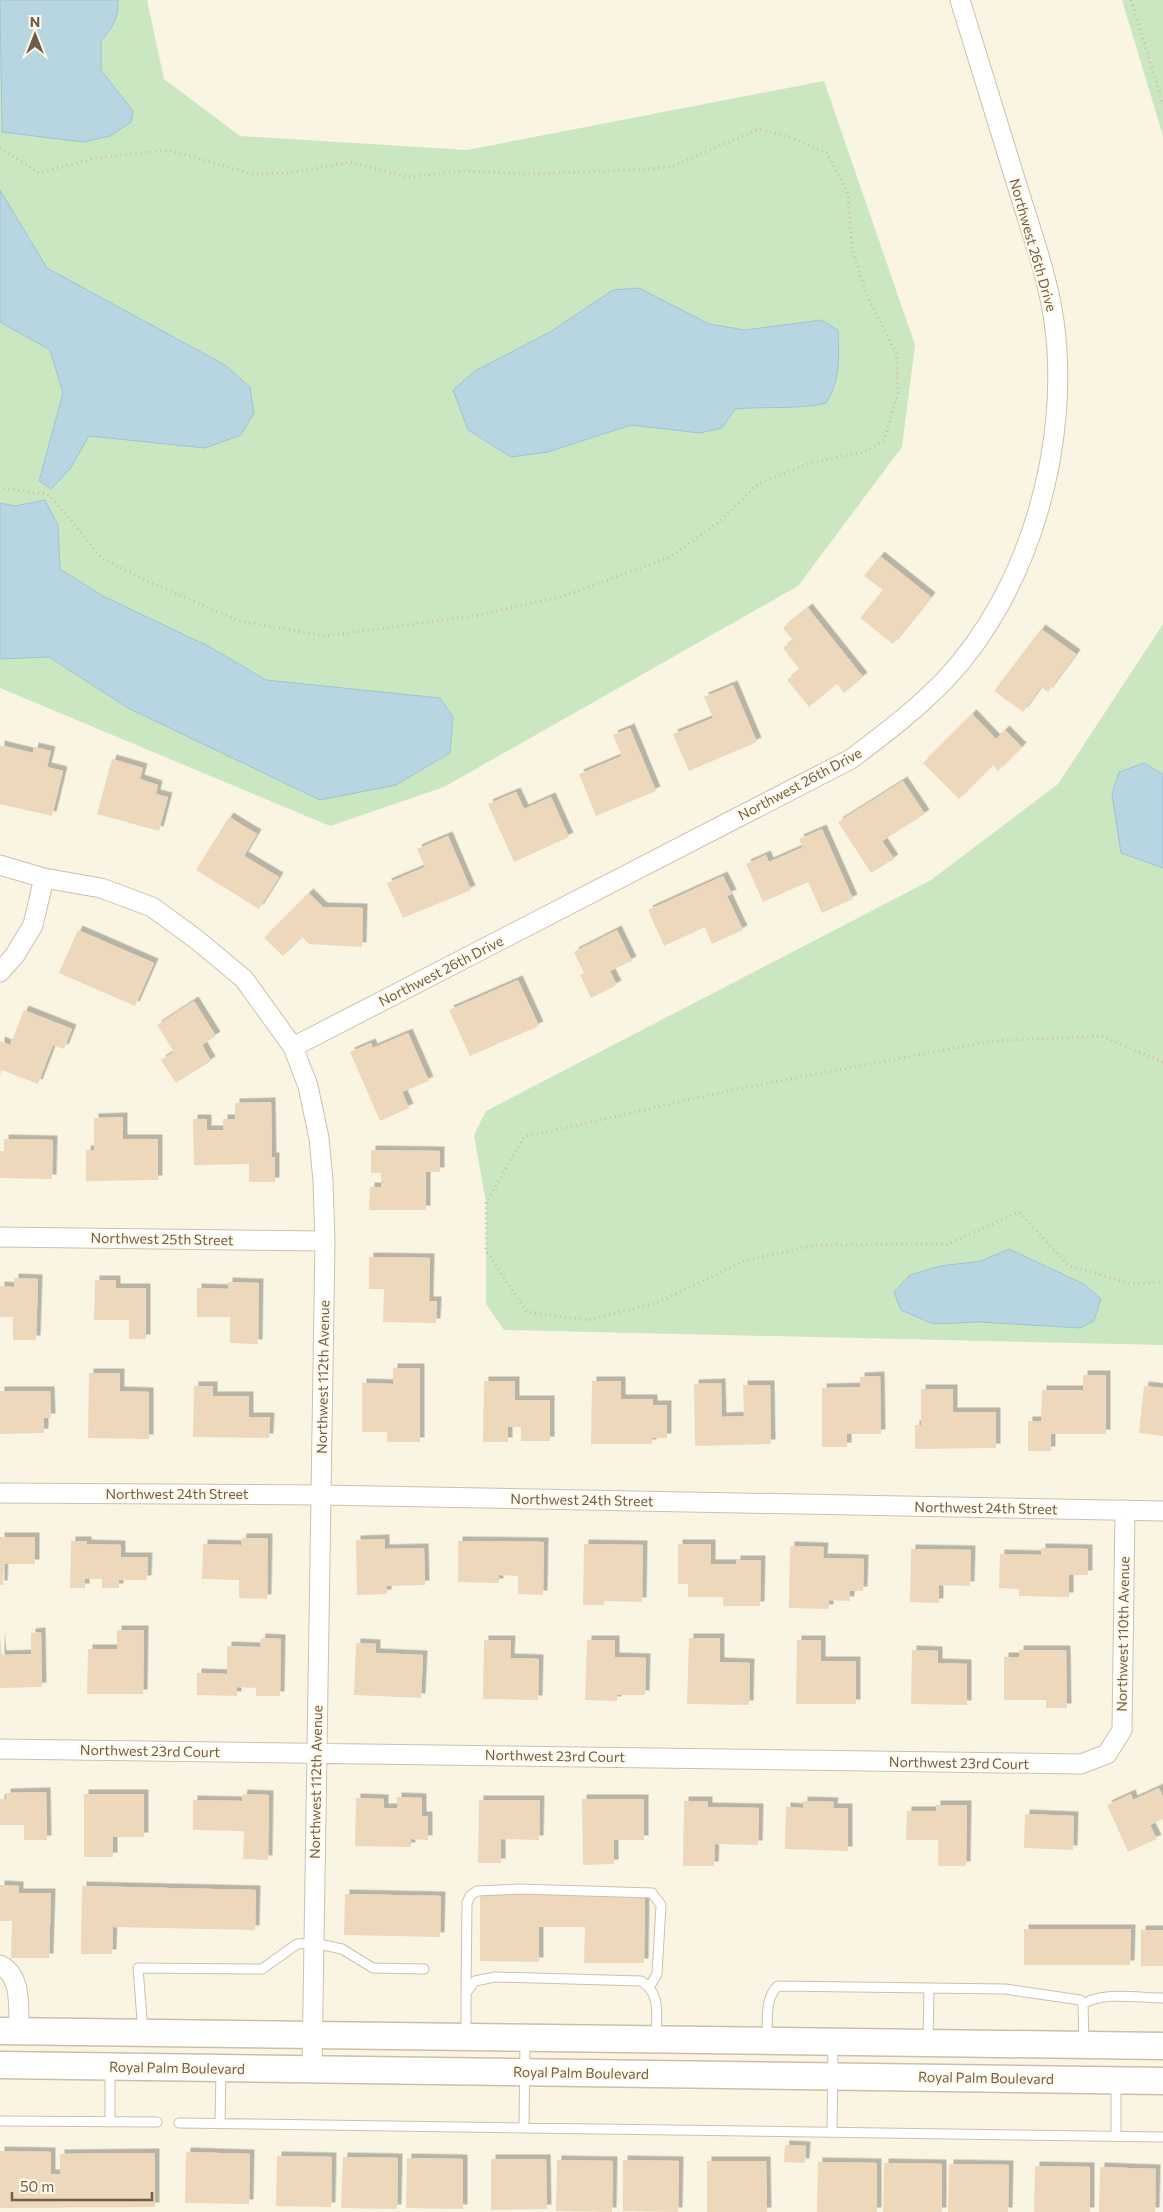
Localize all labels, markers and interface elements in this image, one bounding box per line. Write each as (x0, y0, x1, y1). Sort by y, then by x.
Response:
north arrow (10, 10, 60, 60)
text: N (30, 13, 40, 30)
street label: Northwest 26th Drive (1006, 176, 1061, 313)
street label: Northwest 26th Drive (735, 744, 865, 823)
street label: Northwest 26th Drive (376, 932, 506, 1009)
street label: Northwest 25th Street (90, 1229, 234, 1248)
street label: Northwest 112th Avenue (313, 1300, 332, 1454)
street label: Northwest 24th Street (105, 1485, 249, 1502)
street label: Northwest 24th Street (510, 1490, 654, 1509)
street label: Northwest 24th Street (914, 1498, 1058, 1517)
street label: Northwest 110th Avenue (1113, 1556, 1132, 1712)
street label: Northwest 112th Avenue (306, 1705, 325, 1859)
street label: Northwest 23rd Court (80, 1741, 220, 1760)
street label: Northwest 23rd Court (485, 1746, 625, 1765)
street label: Northwest 23rd Court (889, 1753, 1029, 1772)
street label: Royal Palm Boulevard (109, 2058, 245, 2077)
street label: Royal Palm Boulevard (513, 2063, 649, 2082)
street label: Royal Palm Boulevard (918, 2068, 1054, 2087)
scale bar (12, 2170, 152, 2202)
text: 50 m (20, 2177, 54, 2195)

